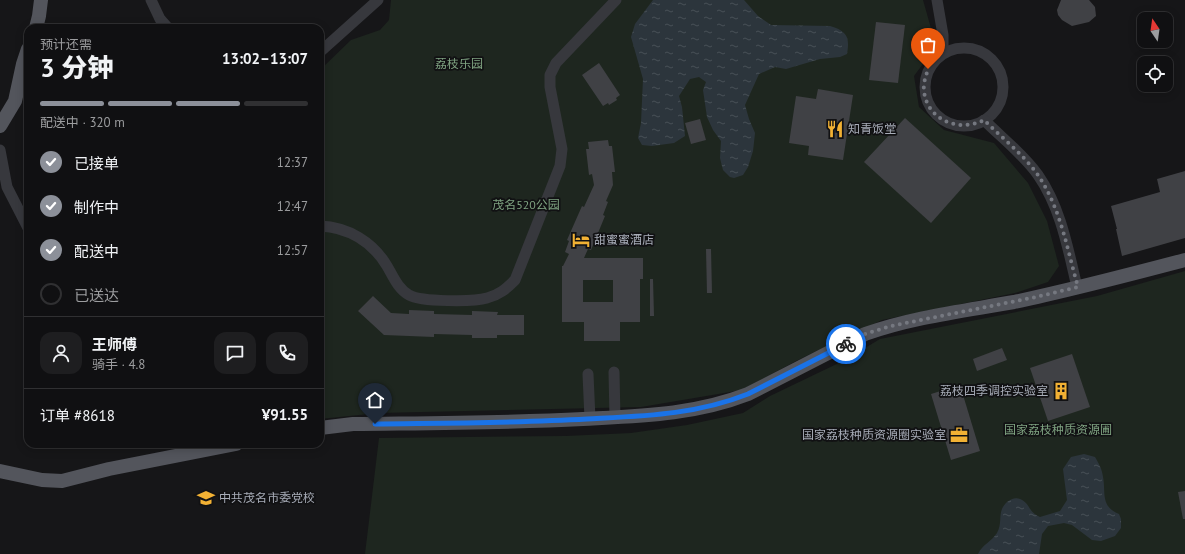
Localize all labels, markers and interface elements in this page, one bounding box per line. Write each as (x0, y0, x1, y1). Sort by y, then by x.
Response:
north arrow (1137, 12, 1173, 48)
map controls (1137, 12, 1173, 92)
pin (911, 28, 945, 69)
icon: bag (917, 34, 939, 56)
text: 预计还需 (40, 36, 92, 53)
text: 13:02–13:07 (222, 49, 308, 68)
text: 3 分钟 (40, 51, 113, 84)
park label: 荔枝乐园 (435, 56, 483, 71)
button: locate (1137, 56, 1173, 92)
text: 配送中 · 320 m (40, 114, 125, 131)
restaurant icon: 知青饭堂 (825, 119, 845, 139)
place label: 知青饭堂 (848, 121, 896, 136)
icon: check (40, 151, 62, 173)
text: 已接单 (74, 154, 119, 173)
text: 12:37 (277, 154, 308, 171)
icon: check (40, 195, 62, 217)
park label: 茂名520公园 (492, 197, 560, 212)
text: 制作中 (74, 198, 119, 217)
text: 12:47 (277, 198, 308, 215)
hotel icon: 甜蜜蜜酒店 (571, 230, 591, 250)
place label: 甜蜜蜜酒店 (594, 232, 654, 247)
icon: check (40, 239, 62, 261)
text: 配送中 (74, 242, 119, 261)
text: 12:57 (277, 242, 308, 259)
text: 已送达 (74, 286, 119, 305)
courier (826, 324, 866, 364)
button: person (40, 332, 82, 374)
button: chat (214, 332, 256, 374)
button: phone (266, 332, 308, 374)
icon: bike (835, 333, 857, 355)
text: 王师傅 (92, 335, 137, 354)
text: 骑手 · 4.8 (92, 356, 145, 373)
building icon: 荔枝四季调控实验室 (1051, 381, 1071, 401)
pin (358, 383, 392, 424)
place label: 荔枝四季调控实验室 (940, 383, 1048, 398)
icon: home (364, 389, 386, 411)
text: ¥91.55 (262, 405, 308, 424)
text: 订单 #8618 (40, 406, 115, 425)
park label: 国家荔枝种质资源圃 (1004, 422, 1112, 437)
office icon: 国家荔枝种质资源圈实验室 (949, 425, 969, 445)
place label: 国家荔枝种质资源圈实验室 (802, 427, 946, 442)
school or university icon: 中共茂名市委党校 (196, 488, 216, 508)
place label: 中共茂名市委党校 (219, 490, 315, 505)

